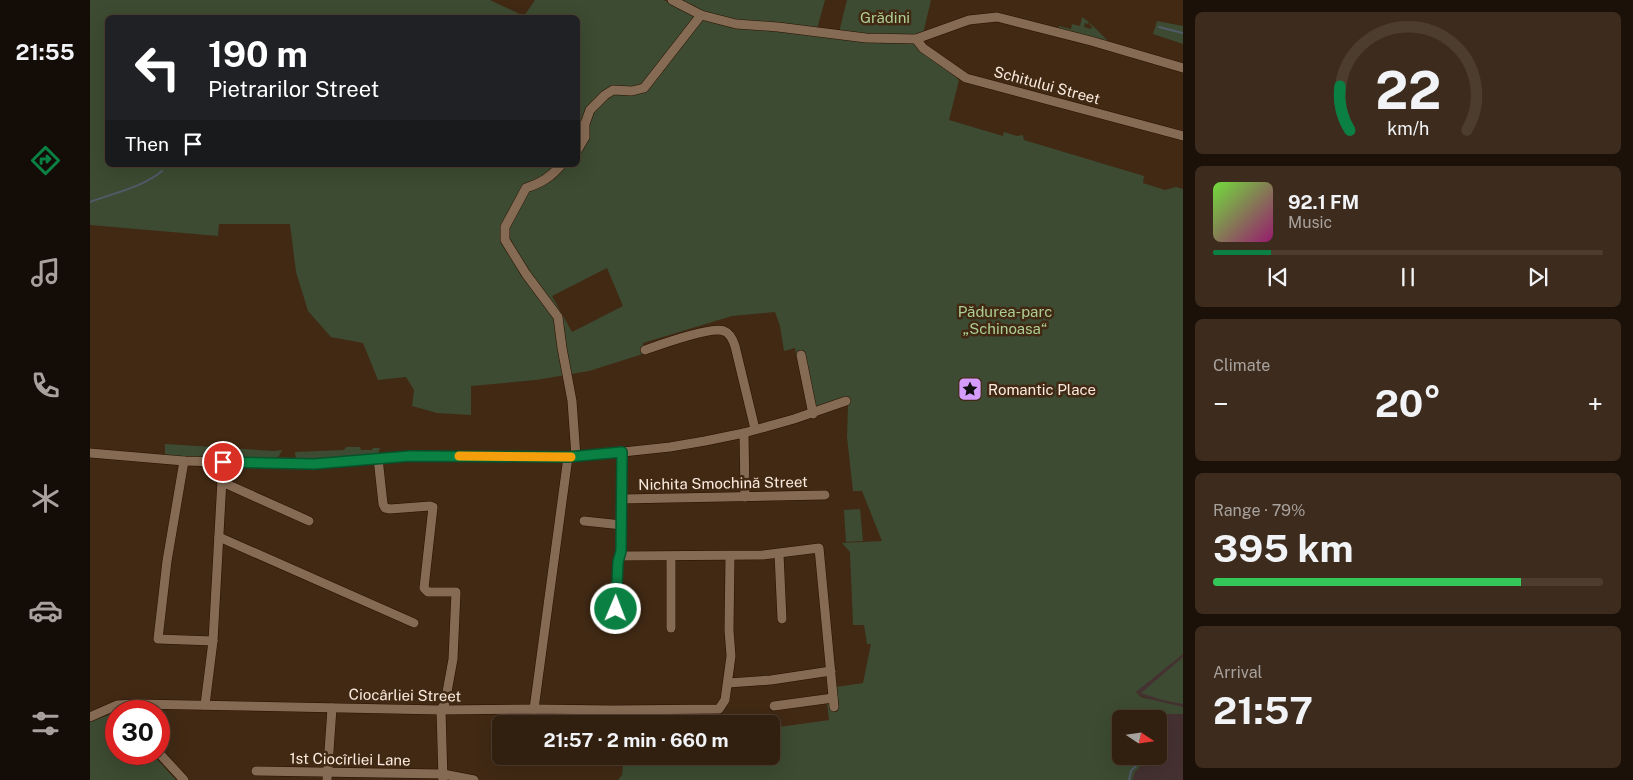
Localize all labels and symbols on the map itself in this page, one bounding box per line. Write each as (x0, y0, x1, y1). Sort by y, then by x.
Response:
park label: Grădini (860, 9, 910, 26)
street label: Schitului Street (992, 63, 1102, 107)
park label: Pădurea-parc „Schinoasa“ (958, 303, 1052, 337)
place icon: Romantic Place (957, 376, 983, 402)
place label: Romantic Place (988, 381, 1096, 398)
pin (202, 441, 244, 483)
street label: Nichita Smochină Street (638, 473, 808, 493)
position arrow (589, 582, 641, 634)
street label: Ciocârliei Street (349, 686, 462, 704)
speed limit sign: 30 (105, 700, 170, 765)
north arrow (1112, 710, 1168, 765)
street label: 1st Ciocîrliei Lane (289, 749, 411, 769)

